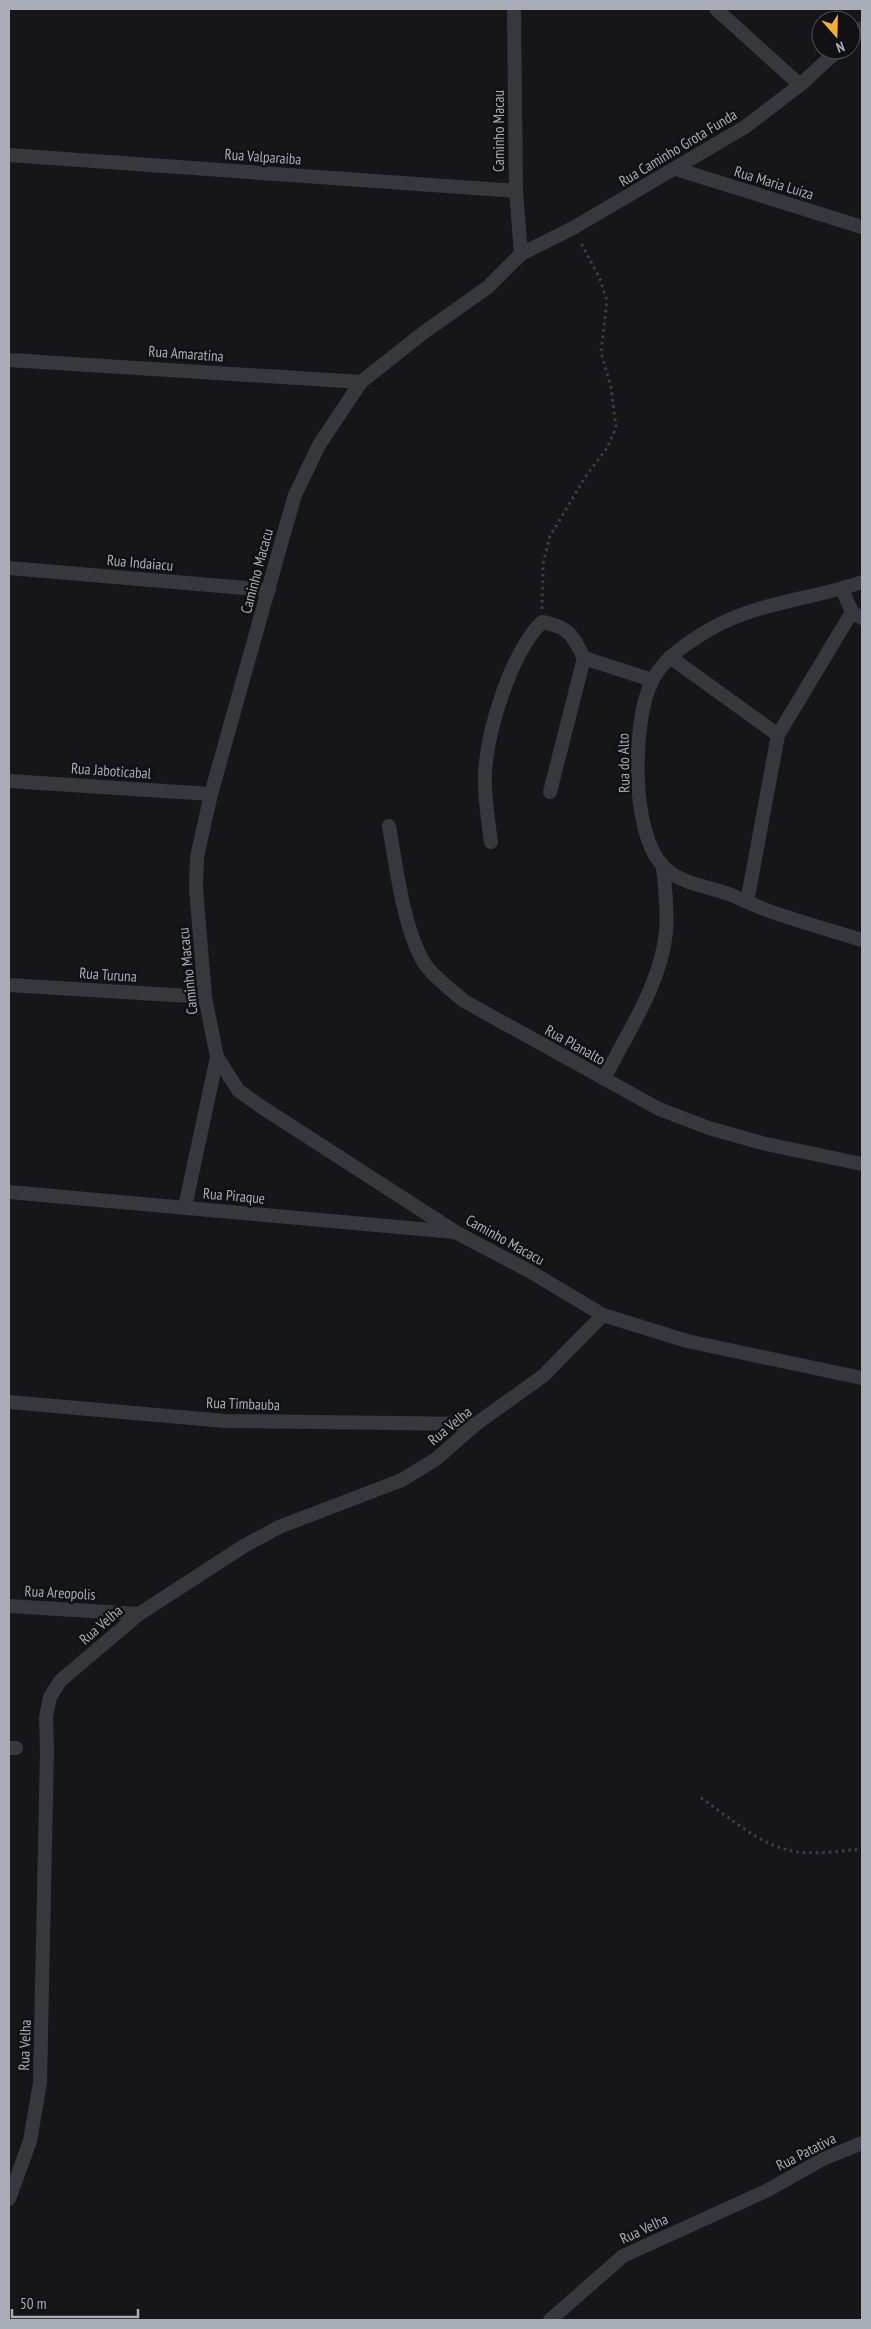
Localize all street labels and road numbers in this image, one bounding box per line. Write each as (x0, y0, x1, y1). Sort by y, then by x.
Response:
street label: Caminho Macau (489, 90, 508, 172)
street label: Rua Caminho Grota Funda (615, 105, 740, 190)
street label: Rua Valparaiba (224, 144, 302, 169)
street label: Rua Maria Luiza (732, 161, 816, 204)
street label: Rua Amaratina (148, 341, 224, 366)
street label: Caminho Macacu (236, 526, 277, 615)
street label: Rua Indaiacu (106, 550, 174, 575)
street label: Rua do Alto (613, 733, 634, 793)
street label: Rua Jaboticabal (70, 758, 152, 783)
street label: Caminho Macacu (173, 927, 202, 1015)
street label: Rua Turuna (79, 963, 137, 986)
street label: Rua Planalto (542, 1020, 609, 1069)
street label: Rua Piraque (202, 1183, 266, 1208)
street label: Caminho Macacu (462, 1210, 548, 1269)
street label: Rua Timbauba (206, 1393, 280, 1414)
street label: Rua Velha (424, 1402, 475, 1449)
street label: Rua Areopolis (24, 1581, 96, 1604)
street label: Rua Velha (75, 1601, 126, 1649)
street label: Rua Velha (14, 2019, 35, 2071)
street label: Rua Patativa (773, 2128, 839, 2175)
street label: Rua Velha (617, 2209, 671, 2248)

